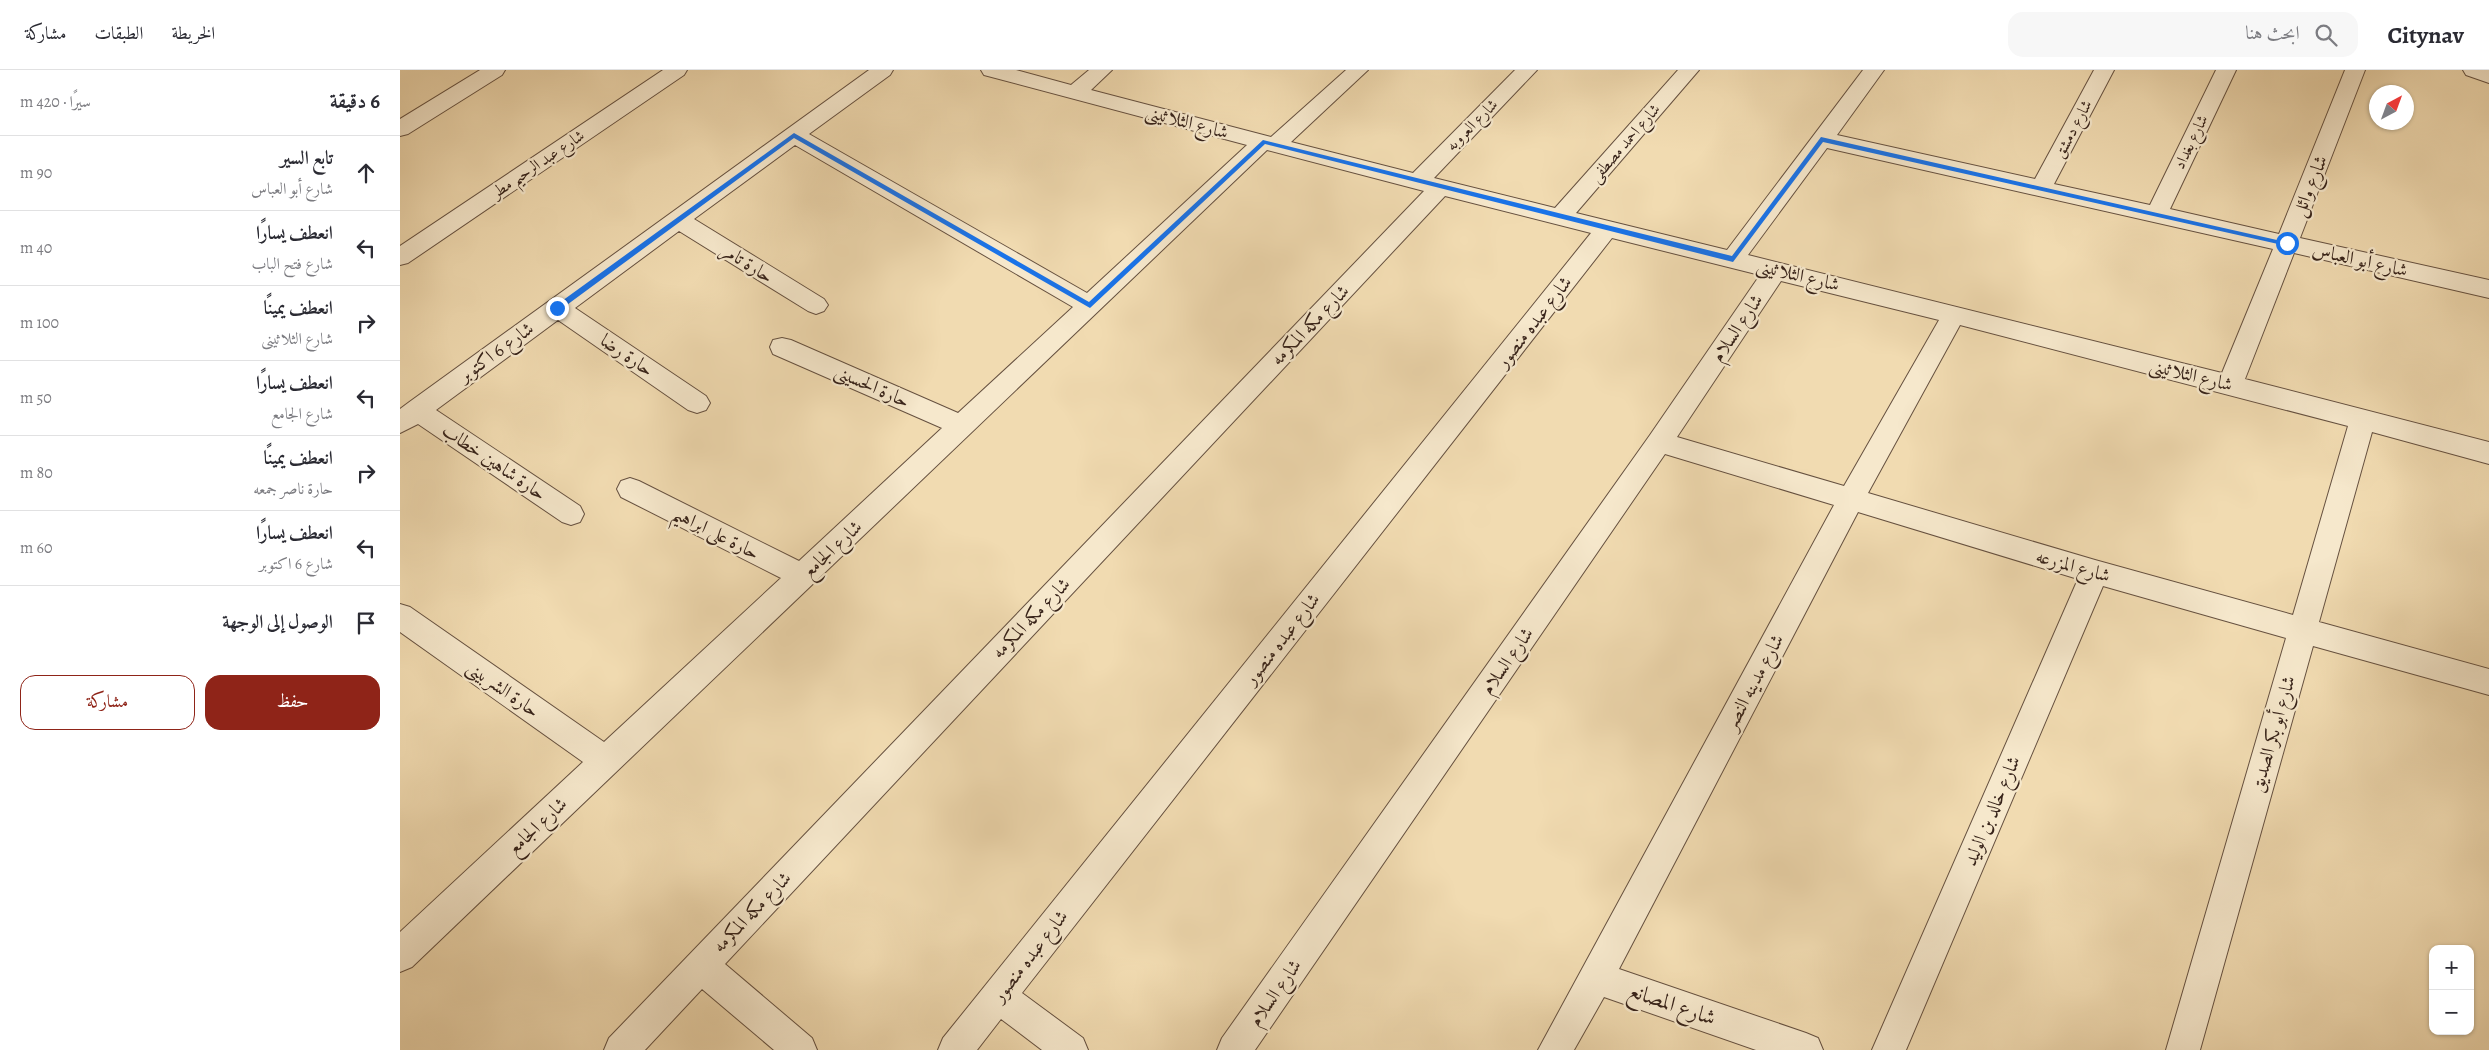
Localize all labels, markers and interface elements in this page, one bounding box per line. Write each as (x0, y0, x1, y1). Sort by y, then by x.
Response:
search box (2008, 12, 2358, 57)
text: Citynav (2388, 19, 2464, 51)
text: ابحث هنا (2245, 20, 2300, 46)
text: مشاركة (25, 21, 66, 45)
text: الطبقات (94, 21, 143, 45)
text: الخريطة (171, 21, 215, 45)
icon: search (2312, 21, 2340, 49)
north arrow (2369, 85, 2414, 130)
text: 6 دقيقة (330, 87, 380, 115)
text: سيرًا · 420 m (20, 91, 91, 113)
street label: شارع العروبه (1441, 94, 1504, 157)
street label: شارع دمشق (2048, 96, 2099, 163)
street label: شارع الثلاثينى (1142, 98, 1231, 148)
street label: شارع احمد مصطفى (1585, 99, 1667, 188)
street label: شارع بغداد (2168, 111, 2215, 174)
street label: شارع عبد الرحيم مطر (485, 125, 592, 209)
text: تابع السير (280, 145, 333, 171)
street label: شارع وائل (2286, 151, 2336, 221)
icon: ahead (352, 159, 380, 187)
text: 90 m (20, 162, 52, 184)
text: شارع أبو العباس (251, 178, 333, 200)
text: انعطف يسارًا (256, 220, 333, 246)
route start (2276, 232, 2299, 255)
icon: left (352, 234, 380, 262)
street label: شارع أبو العباس (2309, 236, 2410, 286)
text: 40 m (20, 237, 52, 259)
street label: حارة تامر (716, 237, 778, 289)
street label: شارع الثلاثينى (1753, 252, 1842, 300)
text: شارع فتح الباب (251, 253, 333, 275)
street label: شارع عبده منصور (1489, 271, 1580, 376)
street label: شارع مكه المكرمه (1265, 279, 1357, 373)
street label: شارع السلام (1705, 289, 1772, 369)
text: انعطف يمينًا (263, 295, 333, 321)
route end (546, 297, 569, 320)
icon: right (352, 309, 380, 337)
text: 100 m (20, 312, 59, 334)
street label: شارع 6 اكتوبر (451, 316, 540, 391)
text: شارع الثلاثينى (261, 328, 333, 350)
street label: حارة رضا (595, 328, 659, 382)
street label: شارع الثلاثينى (2146, 352, 2235, 400)
street label: حارة الحسينى (830, 358, 914, 414)
text: انعطف يسارًا (256, 370, 333, 396)
icon: left (352, 384, 380, 412)
text: 50 m (20, 387, 52, 409)
text: شارع الجامع (271, 403, 333, 425)
street label: حارة شاهين خطاب (437, 417, 551, 507)
text: انعطف يمينًا (263, 445, 333, 471)
icon: right (352, 459, 380, 487)
text: 80 m (20, 462, 53, 484)
text: حارة ناصر جمعه (253, 478, 333, 500)
street label: حارة على ابراهيم (665, 500, 764, 571)
street label: شارع الجامع (796, 514, 871, 587)
text: انعطف يسارًا (256, 520, 333, 546)
icon: left (352, 534, 380, 562)
text: 60 m (20, 537, 52, 559)
street label: شارع المزرعه (2032, 543, 2113, 591)
text: شارع 6 اكتوبر (259, 553, 333, 575)
street label: شارع مكه المكرمه (986, 572, 1078, 666)
street label: شارع عبده منصور (1237, 588, 1328, 693)
text: الوصول إلى الوجهة (222, 609, 333, 635)
icon: arrive (352, 609, 380, 637)
street label: شارع السلام (1474, 622, 1542, 702)
street label: شارع مدينه النصر (1717, 629, 1792, 737)
street label: حارة الشربينى (461, 654, 545, 724)
street label: شارع أبو بكر الصديق (2244, 673, 2304, 796)
button: مشاركة (20, 675, 195, 730)
button: حفظ (205, 675, 380, 730)
street label: شارع خالد بن الوليد (1957, 752, 2029, 871)
street label: شارع الجامع (501, 791, 576, 864)
street label: شارع مكه المكرمه (707, 866, 799, 960)
street label: شارع عبده منصور (985, 905, 1076, 1010)
map controls (2429, 945, 2474, 1035)
button: + (2429, 945, 2474, 990)
street label: شارع السلام (1242, 954, 1310, 1034)
street label: شارع المصانع (1623, 975, 1720, 1037)
button: − (2429, 990, 2474, 1035)

